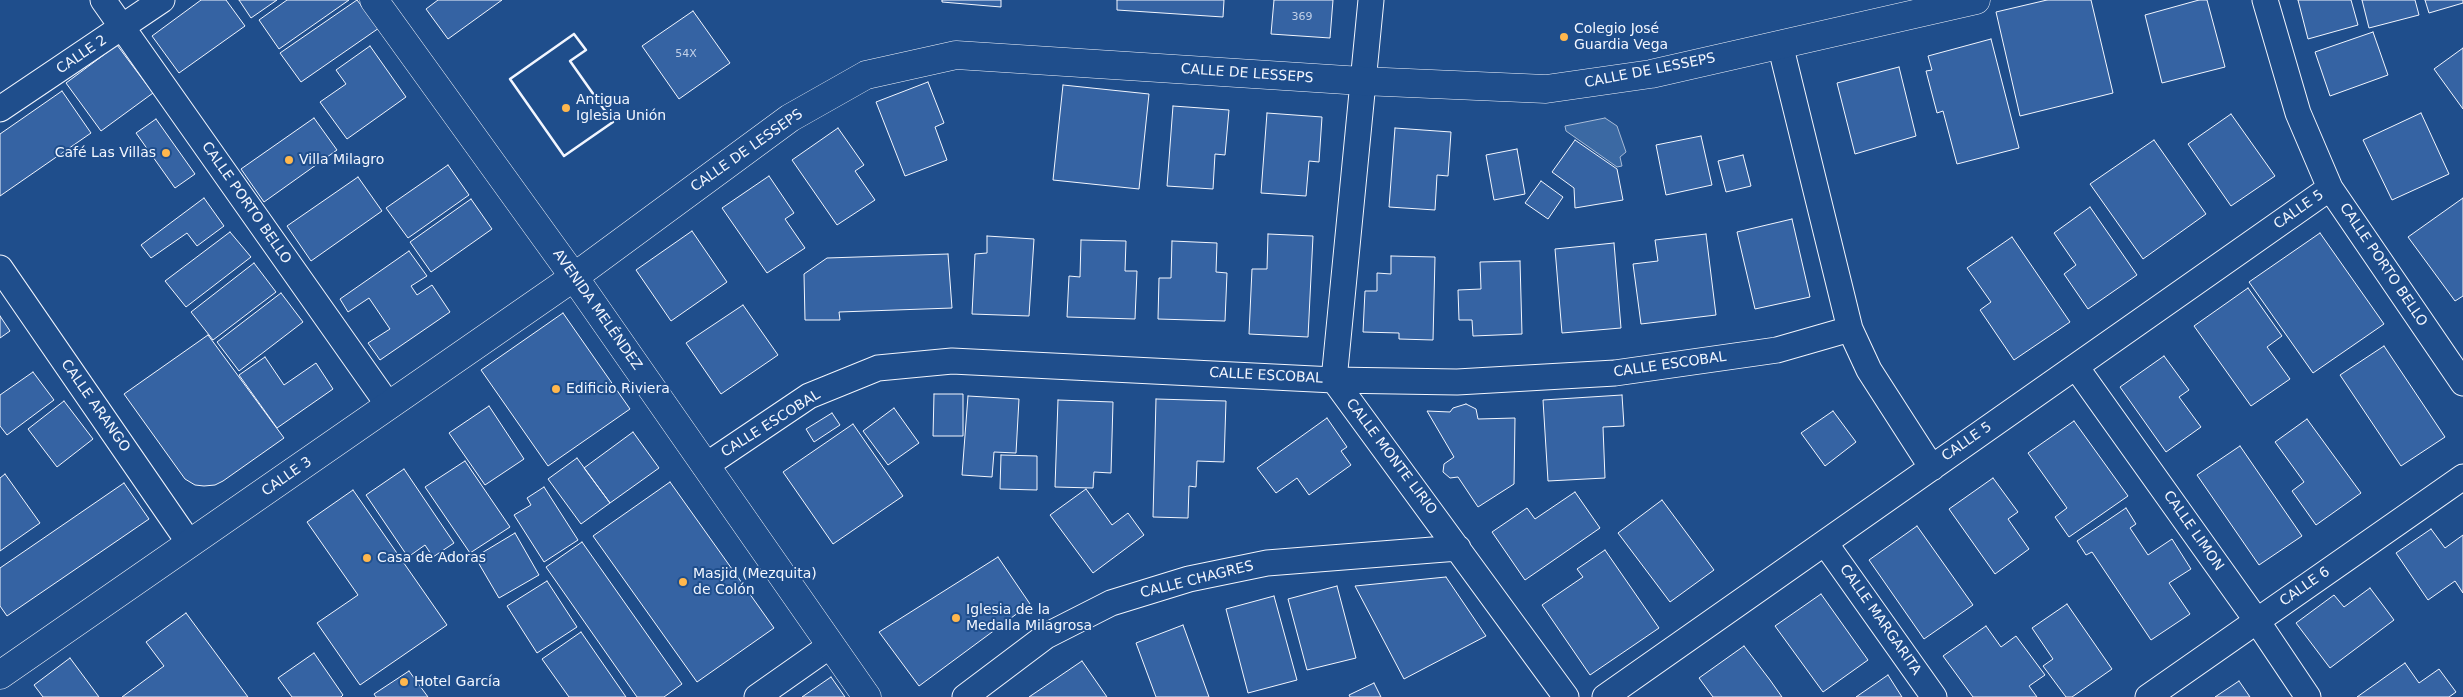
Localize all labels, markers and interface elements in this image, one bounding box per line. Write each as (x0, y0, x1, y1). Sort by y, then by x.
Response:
house number: 369 (1292, 10, 1312, 24)
place label: Colegio José Guardia Vega (1574, 21, 1668, 54)
marker: Colegio José Guardia Vega (1558, 31, 1570, 43)
street label: CALLE 2 (54, 32, 110, 78)
house number: 54X (675, 47, 697, 61)
street label: CALLE DE LESSEPS (1583, 50, 1717, 92)
street label: CALLE DE LESSEPS (1180, 61, 1314, 87)
place label: Antigua Iglesia Unión (576, 92, 666, 124)
marker: Antigua Iglesia Unión (560, 102, 572, 114)
street label: CALLE DE LESSEPS (688, 106, 806, 196)
street label: CALLE PORTO BELLO (198, 139, 294, 267)
place label: Café Las Villas (55, 145, 156, 161)
marker: Café Las Villas (160, 147, 172, 159)
place label: Villa Milagro (299, 152, 384, 168)
marker: Villa Milagro (283, 154, 295, 166)
street label: CALLE 5 (2271, 187, 2327, 233)
street label: CALLE PORTO BELLO (2335, 200, 2431, 330)
street label: AVENIDA MELÉNDEZ (549, 246, 645, 374)
street label: CALLE ESCOBAL (1613, 349, 1727, 381)
street label: CALLE ARANGO (57, 357, 133, 455)
street label: CALLE ESCOBAL (1209, 365, 1323, 387)
place label: Edificio Riviera (566, 381, 670, 397)
marker: Edificio Riviera (550, 383, 562, 395)
street label: CALLE ESCOBAL (718, 387, 824, 461)
street label: CALLE MONTE LIRIO (1342, 396, 1440, 518)
street label: CALLE 5 (1939, 419, 1995, 465)
street label: CALLE 3 (259, 454, 315, 500)
street label: CALLE LIMON (2159, 488, 2227, 574)
place label: Casa de Adoras (377, 550, 486, 566)
marker: Casa de Adoras (361, 552, 373, 564)
street label: CALLE CHAGRES (1139, 558, 1255, 602)
street label: CALLE MARGARITA (1836, 562, 1924, 678)
street label: CALLE 6 (2277, 564, 2333, 610)
place label: Masjid (Mezquita) de Colón (693, 566, 817, 598)
marker: Masjid (Mezquita) de Colón (677, 576, 689, 588)
place label: Iglesia de la Medalla Milagrosa (966, 602, 1092, 634)
marker: Iglesia de la Medalla Milagrosa (950, 612, 962, 624)
place label: Hotel García (414, 674, 501, 690)
marker: Hotel García (398, 676, 410, 688)

